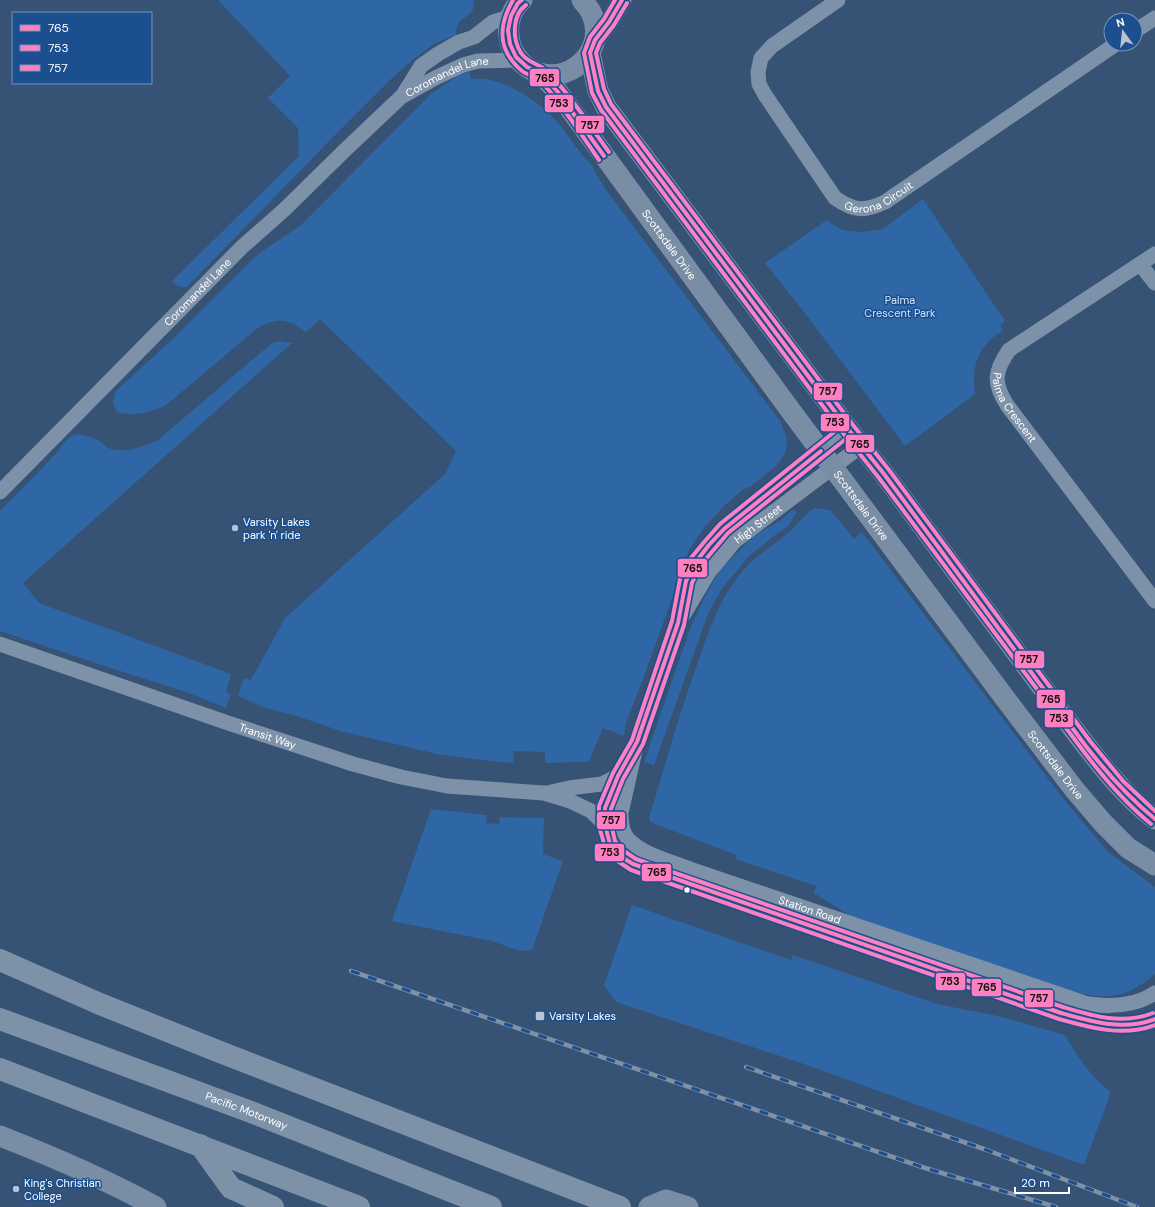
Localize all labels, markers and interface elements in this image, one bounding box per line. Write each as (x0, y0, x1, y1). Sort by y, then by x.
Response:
legend (12, 12, 152, 84)
north arrow (1103, 12, 1143, 52)
text: N (1115, 15, 1126, 30)
text: 765 (48, 20, 69, 36)
text: 753 (48, 40, 68, 56)
street label: Coromandel Lane (403, 54, 489, 100)
text: 757 (48, 60, 68, 76)
line badge: 765 (529, 68, 560, 87)
text: 765 (535, 71, 555, 85)
line badge: 753 (544, 94, 574, 113)
text: 753 (549, 96, 569, 110)
line badge: 757 (575, 115, 605, 134)
text: 757 (581, 118, 599, 132)
street label: Gerona Circuit (842, 178, 916, 216)
street label: Scottsdale Drive (639, 207, 700, 283)
street label: Coromandel Lane (161, 255, 234, 329)
park label: Palma Crescent Park (864, 293, 936, 320)
street label: Palma Crescent (990, 372, 1040, 445)
line badge: 757 (813, 382, 843, 401)
text: 757 (819, 384, 837, 398)
line badge: 753 (820, 413, 850, 432)
text: 753 (825, 415, 845, 429)
line badge: 765 (845, 434, 875, 453)
text: 765 (850, 437, 870, 451)
street label: Scottsdale Drive (831, 468, 892, 543)
street label: High Street (731, 501, 785, 546)
place label: Varsity Lakes park 'n' ride (243, 515, 310, 542)
marker: Varsity Lakes park 'n' ride (230, 523, 240, 533)
line badge: 765 (677, 558, 708, 578)
text: 765 (683, 561, 703, 575)
line badge: 757 (1014, 650, 1045, 669)
text: 757 (1020, 652, 1038, 666)
line badge: 765 (1036, 689, 1066, 709)
text: 765 (1041, 692, 1061, 706)
line badge: 753 (1044, 709, 1074, 728)
text: 753 (1049, 711, 1069, 725)
street label: Transit Way (237, 720, 298, 752)
street label: Scottsdale Drive (1025, 727, 1087, 802)
line badge: 757 (596, 811, 626, 830)
text: 757 (602, 813, 620, 827)
line badge: 753 (594, 843, 625, 862)
text: 753 (600, 845, 620, 859)
line badge: 765 (641, 863, 672, 882)
text: 765 (647, 865, 667, 879)
unlabelled marker (682, 885, 692, 895)
street label: Station Road (777, 893, 843, 927)
line badge: 753 (935, 972, 966, 991)
text: 753 (940, 974, 960, 988)
line badge: 765 (971, 978, 1002, 997)
text: 765 (977, 980, 997, 994)
line badge: 757 (1024, 989, 1054, 1008)
text: 757 (1030, 991, 1048, 1005)
place label: Varsity Lakes (549, 1009, 616, 1023)
marker: Varsity Lakes (534, 1010, 546, 1022)
street label: Pacific Motorway (203, 1089, 290, 1133)
scale bar (1015, 1169, 1069, 1195)
text: 20 m (1021, 1175, 1050, 1191)
place label: King's Christian College (24, 1176, 101, 1203)
marker: King's Christian College (11, 1184, 21, 1194)

